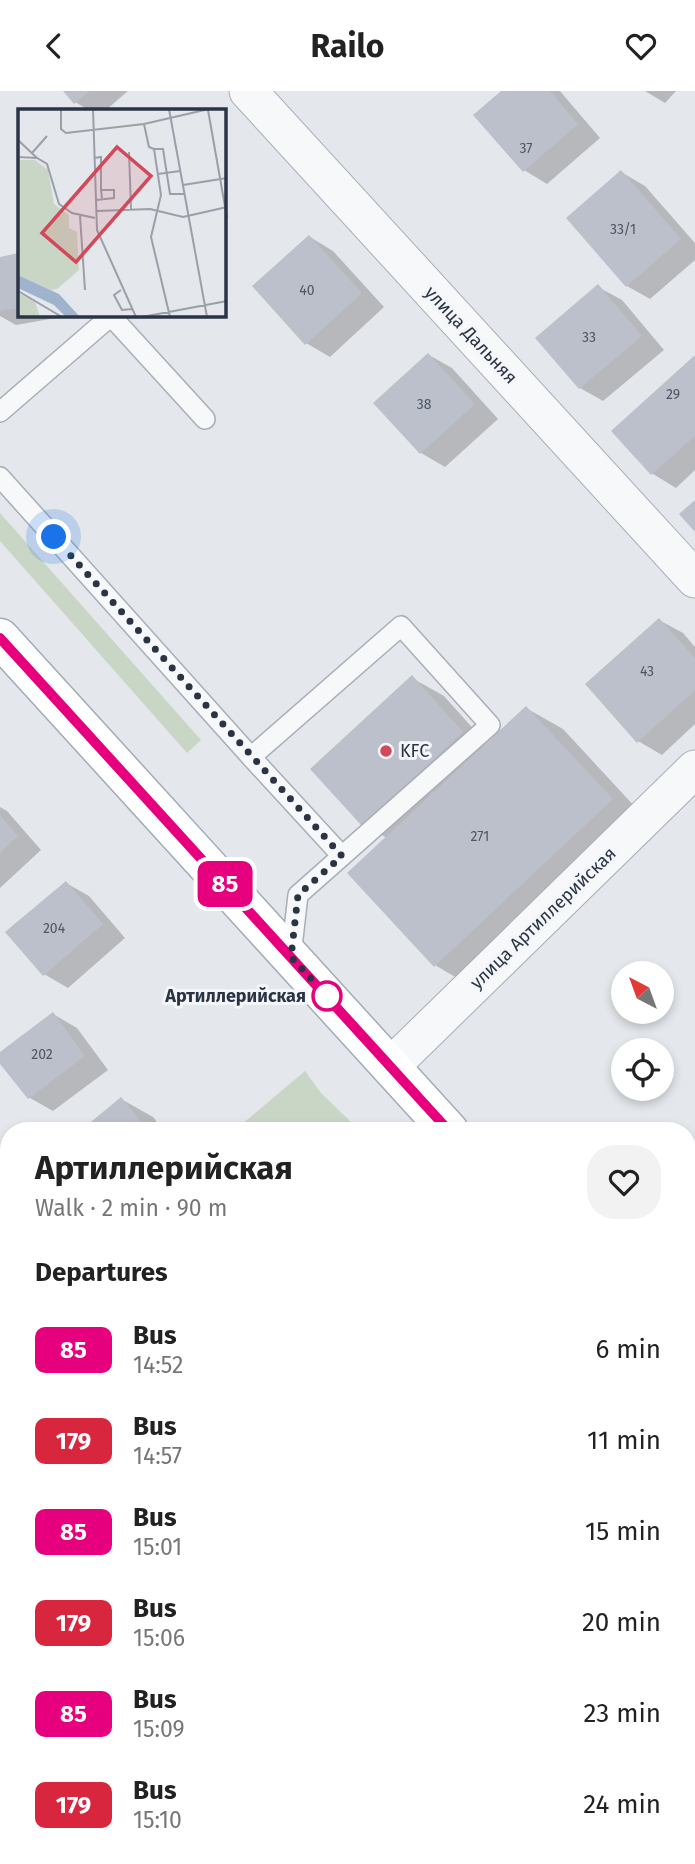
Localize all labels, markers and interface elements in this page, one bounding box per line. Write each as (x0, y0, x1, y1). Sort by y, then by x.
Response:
icon: back (35, 27, 73, 65)
text: Railo (310, 27, 385, 65)
icon: heart (622, 27, 660, 65)
inset map (18, 109, 226, 317)
house number: 37 (519, 140, 533, 157)
house number: 33/1 (610, 221, 636, 238)
street label: улица Дальняя (420, 281, 522, 389)
house number: 40 (299, 282, 315, 299)
house number: 33 (582, 329, 596, 346)
house number: 29 (666, 386, 680, 403)
house number: 38 (417, 396, 432, 413)
your location (36, 519, 71, 554)
house number: 43 (640, 663, 654, 680)
place label: KFC (400, 740, 429, 762)
marker: KFC (378, 743, 394, 759)
house number: 271 (471, 828, 489, 845)
street label: улица Артиллерийская (465, 842, 621, 994)
line badge: 85 (194, 861, 256, 907)
text: 85 (212, 870, 238, 898)
house number: 204 (43, 920, 66, 937)
north arrow (611, 961, 674, 1024)
map controls (611, 961, 674, 1101)
marker: Артиллерийская (312, 981, 342, 1011)
place label: Артиллерийская (164, 985, 306, 1007)
button: locate (611, 1038, 674, 1101)
house number: 202 (31, 1046, 53, 1063)
button: heart (587, 1145, 661, 1219)
text: Артиллерийская (35, 1148, 293, 1188)
text: Walk · 2 min · 90 m (35, 1194, 227, 1222)
text: Departures (35, 1257, 168, 1288)
text: Bus (133, 1320, 176, 1351)
text: 6 min (595, 1334, 661, 1365)
text: 85 (60, 1336, 87, 1364)
text: 14:52 (133, 1351, 183, 1379)
text: Bus (133, 1411, 176, 1442)
text: 11 min (587, 1425, 661, 1456)
text: 179 (56, 1427, 91, 1455)
text: 14:57 (133, 1442, 182, 1470)
text: Bus (133, 1502, 176, 1533)
text: 15 min (585, 1516, 661, 1547)
text: 85 (60, 1518, 87, 1546)
text: 15:01 (133, 1533, 182, 1561)
text: Bus (133, 1593, 176, 1624)
text: 20 min (582, 1607, 661, 1638)
text: 179 (56, 1609, 91, 1637)
text: 15:06 (133, 1624, 185, 1652)
text: Bus (133, 1684, 176, 1715)
text: 23 min (584, 1698, 661, 1729)
text: 85 (60, 1700, 87, 1728)
text: 15:09 (133, 1715, 185, 1743)
text: Bus (133, 1775, 176, 1806)
text: 24 min (583, 1789, 661, 1820)
text: 179 (56, 1791, 91, 1819)
text: 15:10 (133, 1806, 182, 1834)

